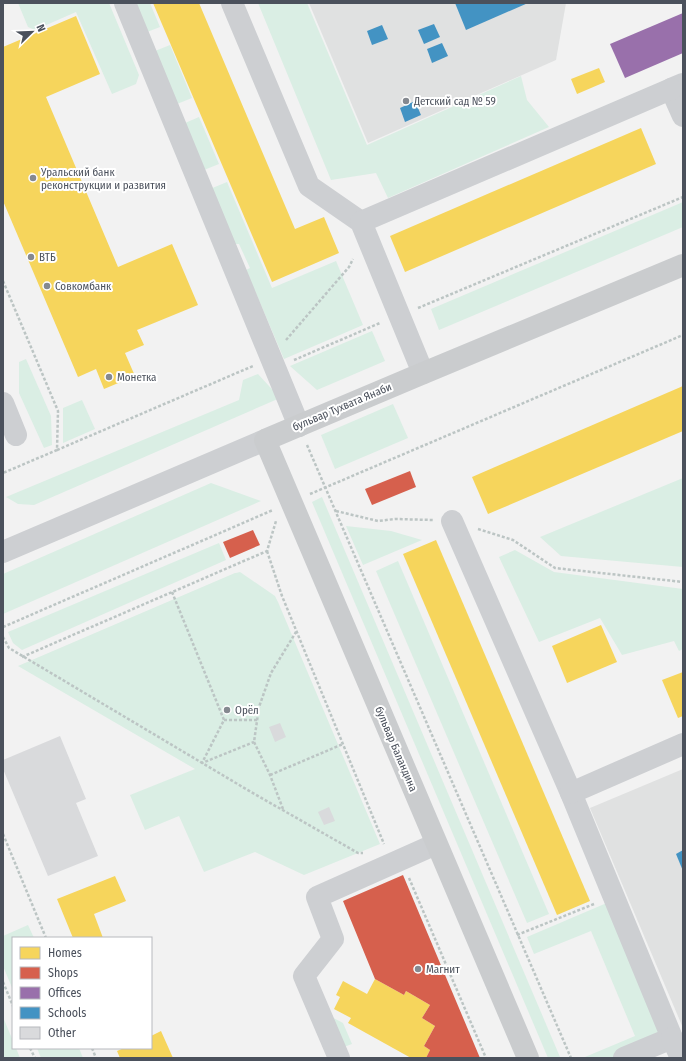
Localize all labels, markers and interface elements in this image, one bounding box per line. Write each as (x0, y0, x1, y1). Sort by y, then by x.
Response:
north arrow (12, 12, 52, 52)
text: N (33, 23, 48, 34)
place label: Детский сад № 59 (413, 95, 496, 108)
marker: Детский сад № 59 (401, 96, 411, 106)
place label: Уральский банк реконструкции и развития (40, 166, 166, 192)
marker: Уральский банк реконструкции и развития (28, 173, 38, 183)
place label: ВТБ (39, 251, 56, 264)
marker: ВТБ (26, 252, 36, 262)
place label: Совкомбанк (55, 280, 112, 293)
marker: Совкомбанк (42, 281, 52, 291)
place label: Монетка (117, 371, 157, 384)
marker: Монетка (104, 372, 114, 382)
street label: бульвар Тухвата Янаби (291, 380, 394, 434)
place label: Орёл (235, 704, 259, 717)
street label: бульвар Баландина (372, 704, 420, 794)
marker: Орёл (222, 705, 232, 715)
legend (12, 937, 152, 1049)
text: Homes (48, 946, 82, 960)
place label: Магнит (426, 963, 460, 976)
marker: Магнит (413, 964, 423, 974)
text: Shops (48, 966, 78, 980)
text: Offices (48, 986, 81, 1000)
text: Schools (48, 1006, 86, 1020)
text: Other (48, 1026, 77, 1040)

